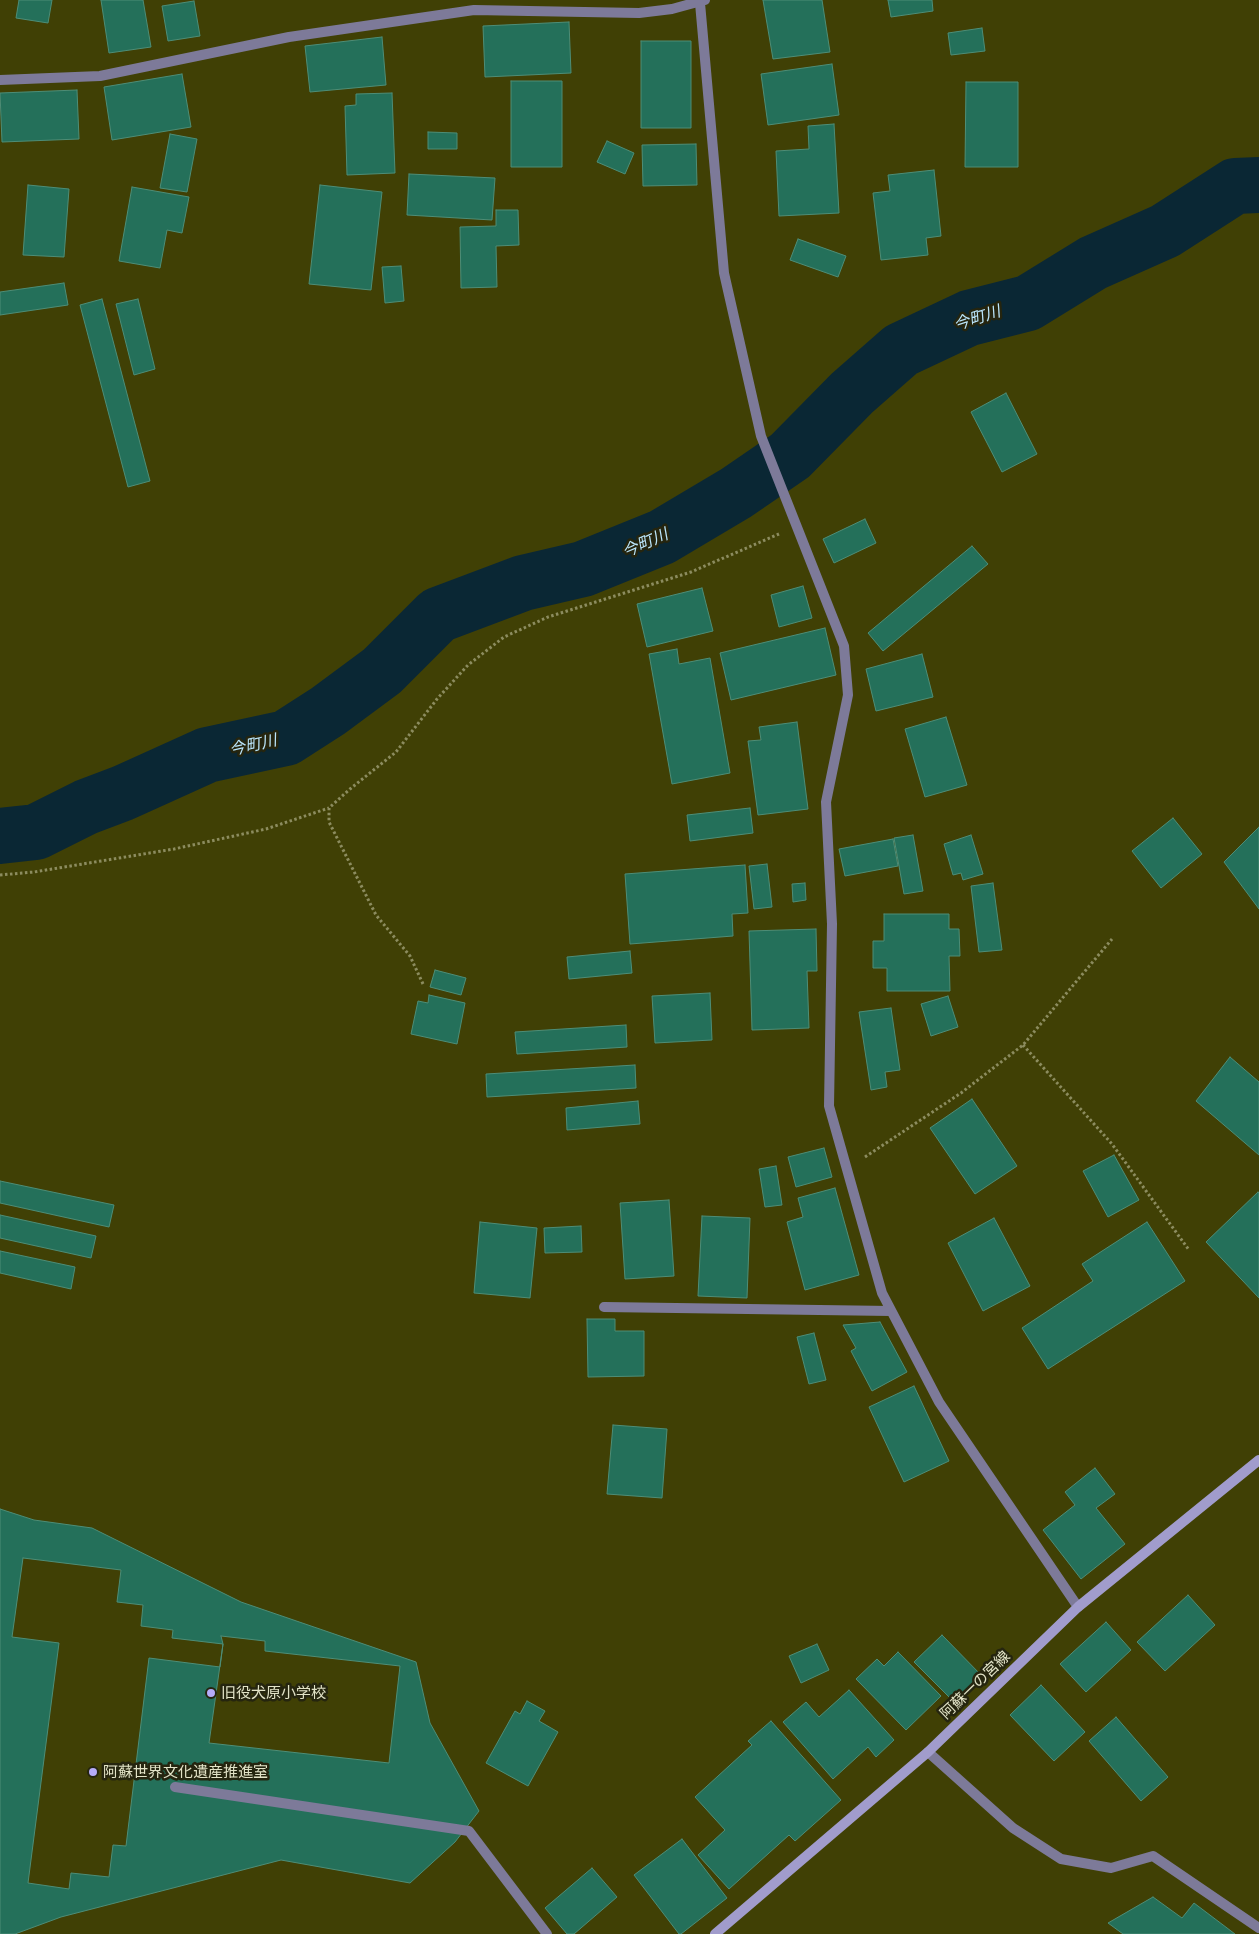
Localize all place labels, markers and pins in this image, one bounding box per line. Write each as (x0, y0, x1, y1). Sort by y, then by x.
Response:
place label: 旧役犬原小学校 (221, 1684, 326, 1702)
marker: 旧役犬原小学校 (205, 1687, 217, 1699)
place label: 阿蘇世界文化遺産推進室 (103, 1763, 268, 1781)
marker: 阿蘇世界文化遺産推進室 (87, 1766, 99, 1778)

